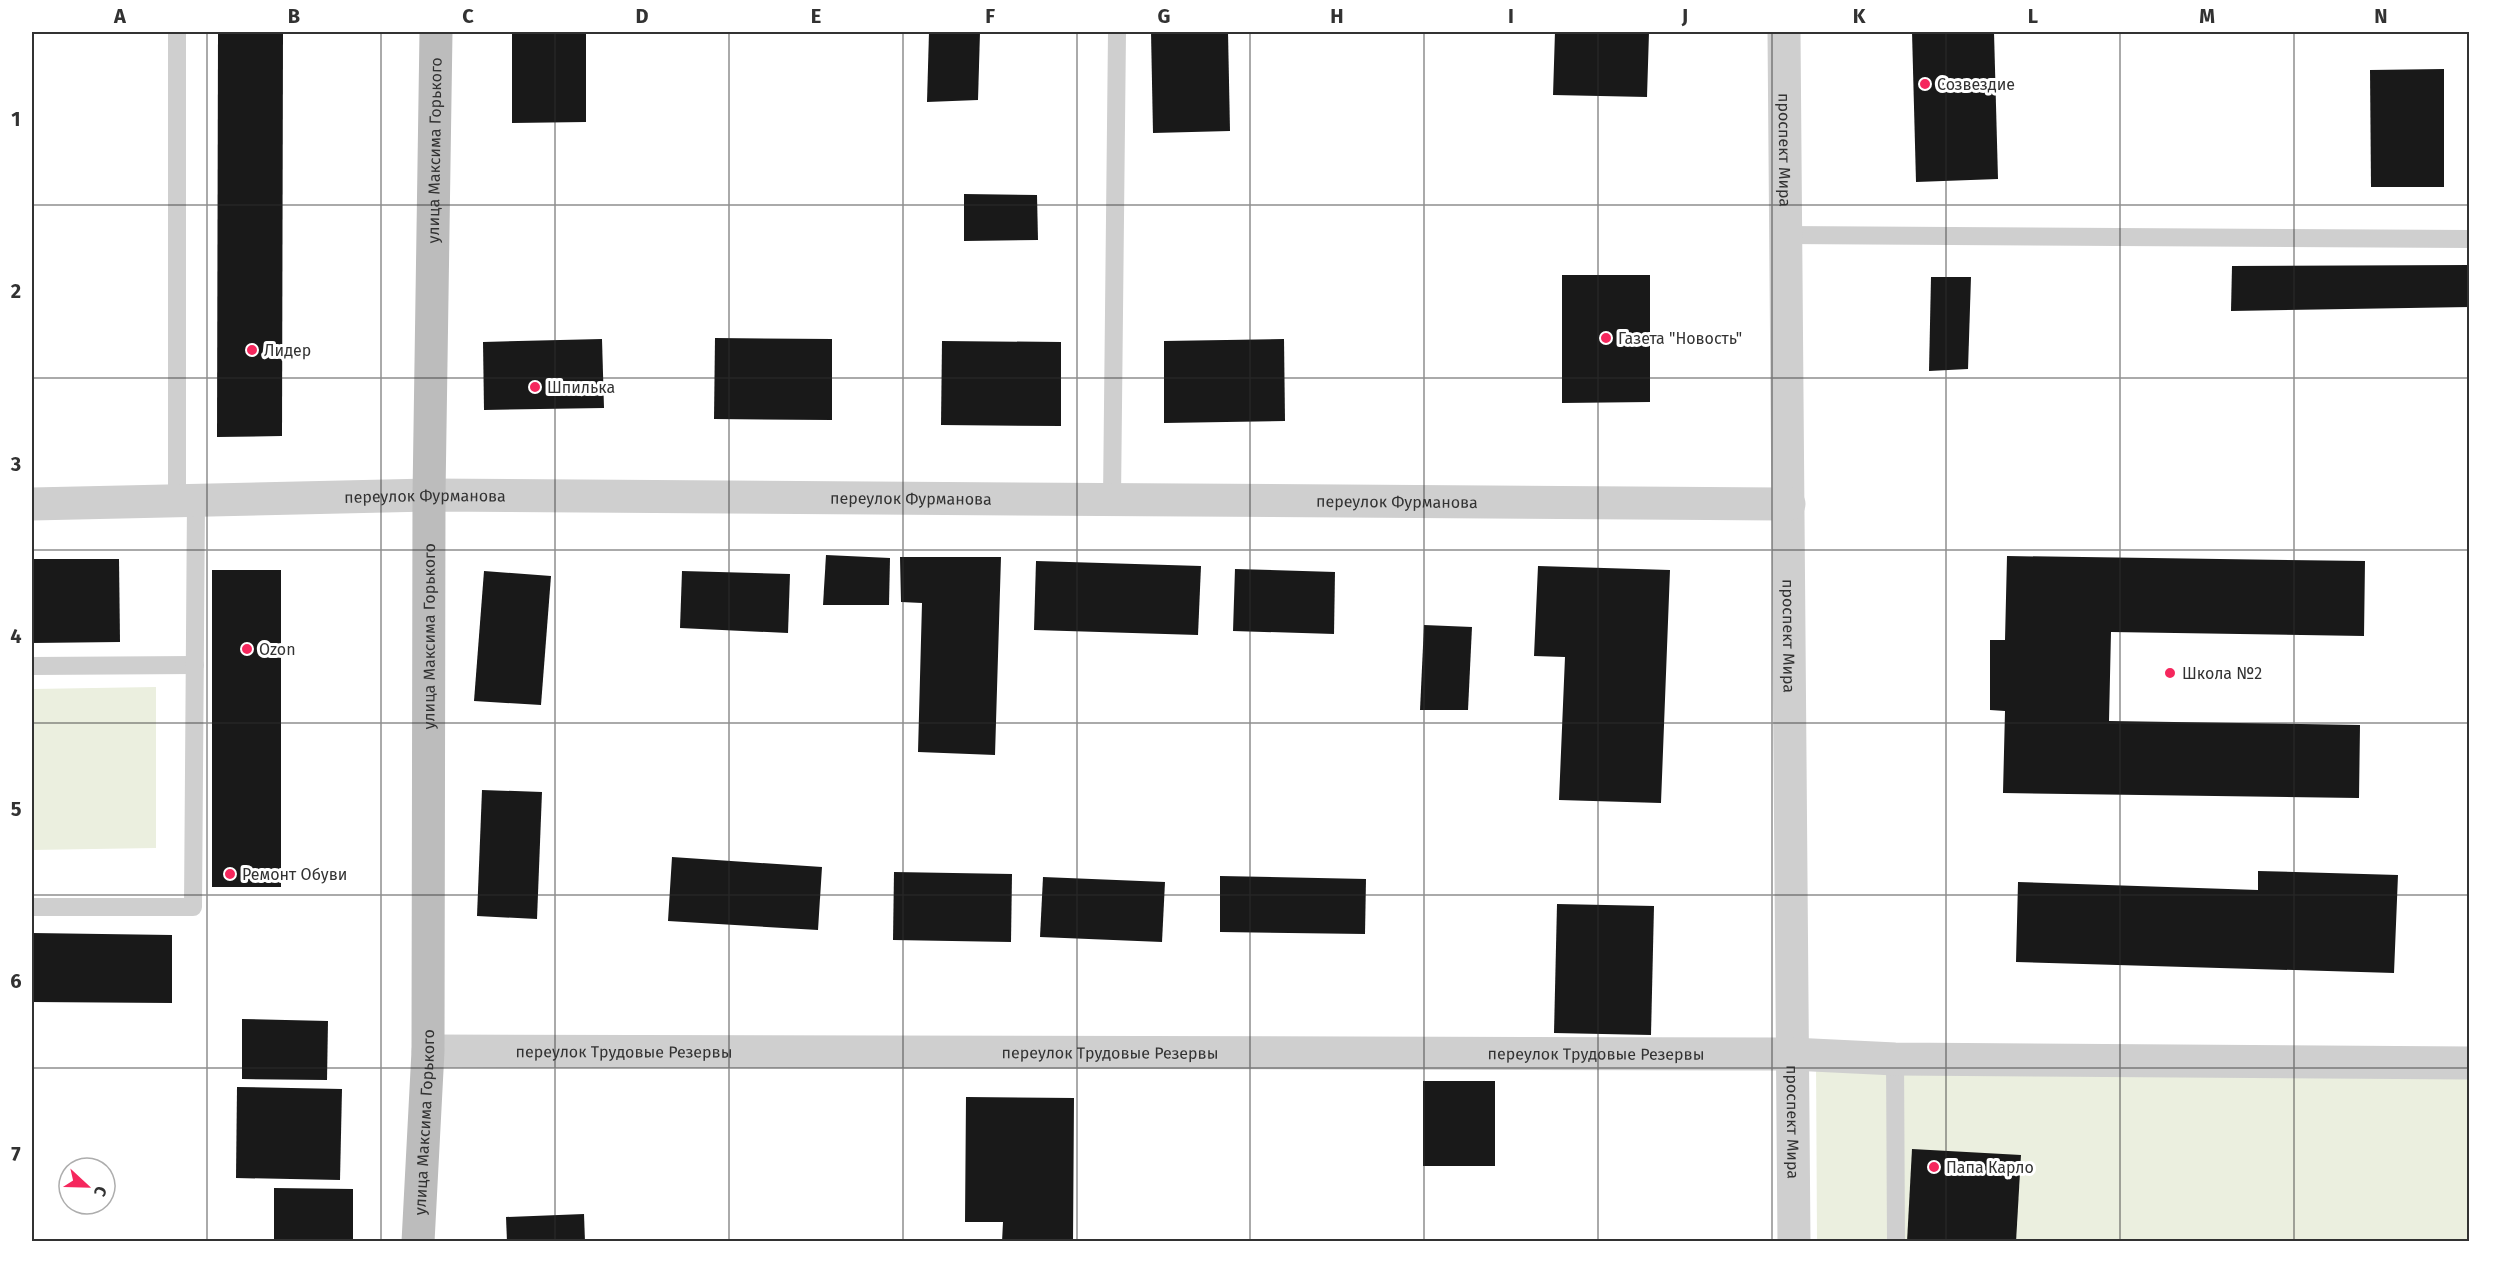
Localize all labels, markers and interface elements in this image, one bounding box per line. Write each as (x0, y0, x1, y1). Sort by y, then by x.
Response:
text: A (113, 4, 127, 28)
text: B (288, 4, 300, 28)
text: C (462, 4, 474, 28)
text: D (635, 4, 649, 28)
text: E (811, 4, 821, 28)
text: F (985, 4, 995, 28)
text: G (1158, 4, 1170, 28)
text: H (1330, 4, 1344, 28)
text: I (1508, 4, 1514, 28)
text: J (1681, 4, 1688, 28)
text: K (1853, 4, 1866, 28)
text: L (2028, 4, 2038, 28)
text: M (2199, 4, 2215, 28)
text: N (2374, 4, 2388, 28)
street label: улица Максима Горького (424, 57, 446, 244)
place label: Созвездие (1937, 75, 2015, 94)
marker: Созвездие (1918, 77, 1932, 91)
street label: проспект Мира (1775, 93, 1794, 207)
text: 1 (11, 107, 21, 131)
text: 2 (11, 279, 21, 303)
place label: Газета "Новость" (1618, 329, 1742, 348)
marker: Газета "Новость" (1599, 331, 1613, 345)
place label: Лидер (264, 341, 311, 360)
marker: Лидер (245, 343, 259, 357)
place label: Шпилька (547, 378, 615, 397)
marker: Шпилька (528, 380, 542, 394)
text: 3 (10, 452, 21, 476)
street label: переулок Фурманова (344, 486, 506, 507)
street label: переулок Фурманова (830, 489, 992, 509)
street label: переулок Фурманова (1316, 492, 1478, 512)
street label: улица Максима Горького (420, 543, 439, 729)
street label: проспект Мира (1779, 579, 1798, 693)
text: 4 (10, 624, 22, 648)
place label: Ozon (259, 640, 296, 659)
marker: Ozon (240, 642, 254, 656)
place label: Школа №2 (2182, 664, 2262, 683)
marker: Школа №2 (2163, 666, 2177, 680)
text: 5 (11, 797, 22, 821)
place label: Ремонт Обуви (242, 865, 347, 884)
marker: Ремонт Обуви (223, 867, 237, 881)
text: 6 (10, 969, 22, 993)
street label: улица Максима Горького (410, 1029, 438, 1216)
street label: переулок Трудовые Резервы (516, 1042, 732, 1062)
street label: переулок Трудовые Резервы (1002, 1043, 1218, 1063)
street label: переулок Трудовые Резервы (1488, 1044, 1704, 1064)
street label: проспект Мира (1783, 1065, 1802, 1179)
text: 7 (11, 1142, 21, 1166)
north arrow (57, 1156, 117, 1216)
place label: Папа Карло (1946, 1158, 2034, 1177)
marker: Папа Карло (1927, 1160, 1941, 1174)
text: С (90, 1184, 111, 1200)

